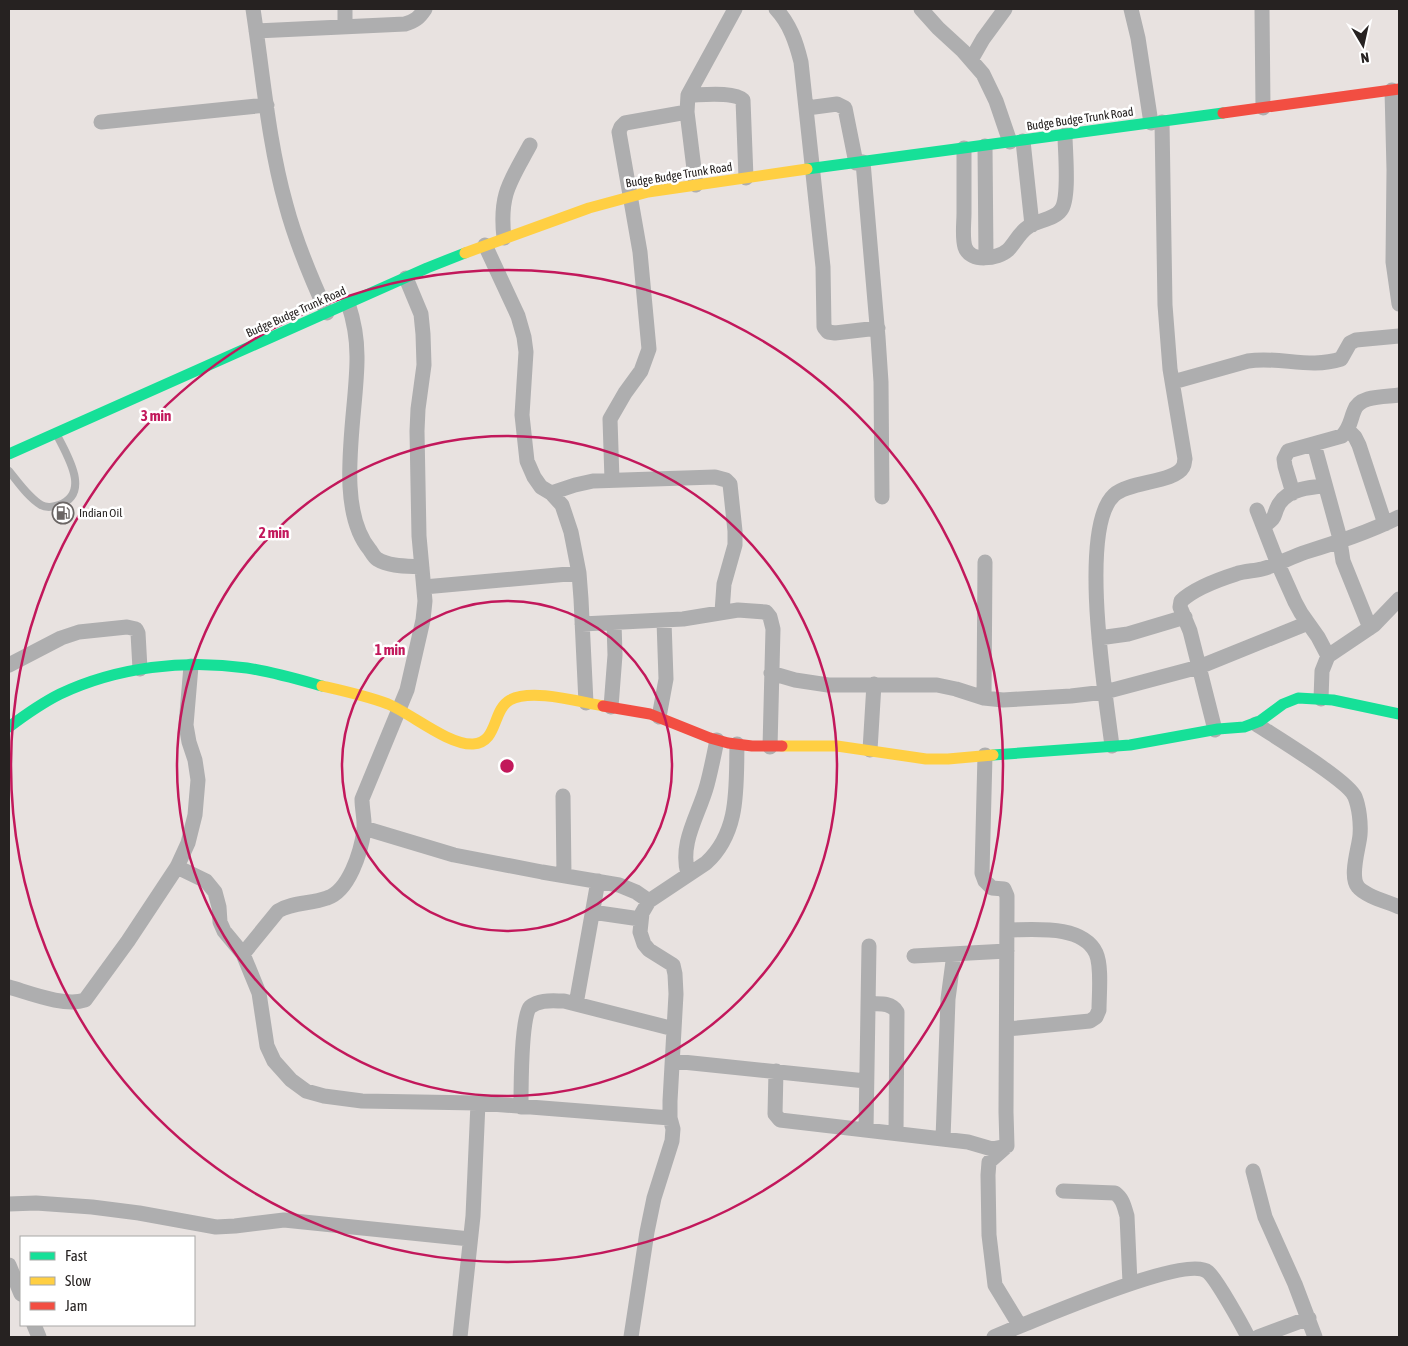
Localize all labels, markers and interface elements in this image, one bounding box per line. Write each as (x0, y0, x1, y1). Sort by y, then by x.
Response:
north arrow (1338, 20, 1388, 70)
text: N (1360, 49, 1370, 66)
street label: Budge Budge Trunk Road (1026, 105, 1134, 133)
street label: Budge Budge Trunk Road (625, 160, 733, 190)
street label: Budge Budge Trunk Road (244, 284, 348, 340)
text: 3 min (141, 407, 171, 424)
fuel station icon: Indian Oil (51, 501, 75, 525)
place label: Indian Oil (79, 506, 123, 520)
text: 2 min (259, 524, 289, 541)
text: 1 min (375, 641, 405, 658)
centre of rings (498, 757, 516, 775)
legend (20, 1236, 195, 1326)
text: Fast (65, 1247, 87, 1264)
text: Slow (65, 1272, 91, 1289)
text: Jam (65, 1297, 88, 1314)

